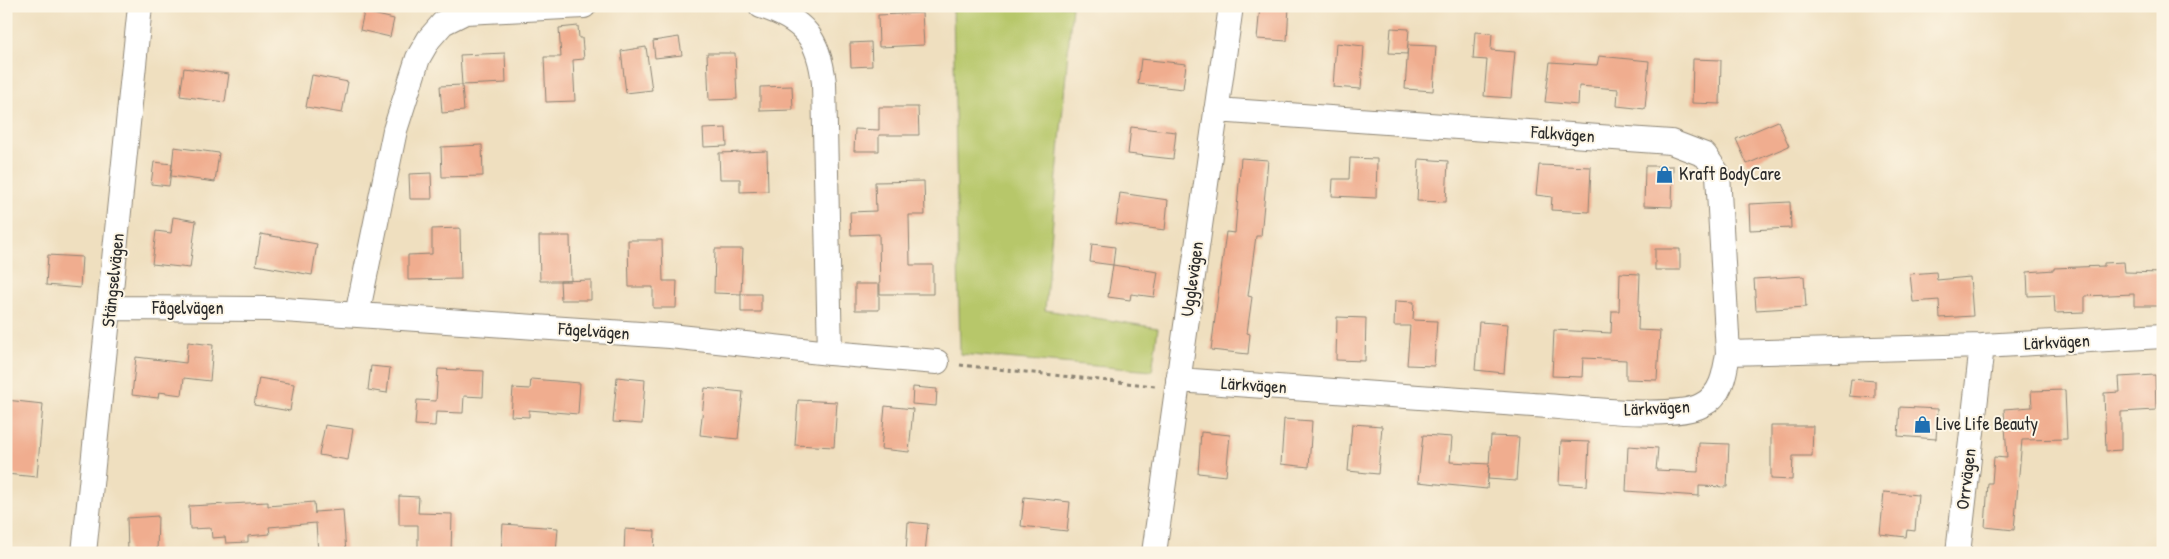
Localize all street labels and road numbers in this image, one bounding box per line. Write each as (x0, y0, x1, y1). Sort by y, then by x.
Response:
street label: Falkvägen (1529, 119, 1596, 148)
street label: Stängselvägen (95, 232, 130, 328)
street label: Ugglevägen (1174, 240, 1209, 318)
street label: Fågelvägen (151, 295, 224, 320)
street label: Fågelvägen (557, 315, 630, 345)
street label: Lärkvägen (2024, 327, 2090, 356)
street label: Lärkvägen (1220, 370, 1288, 399)
street label: Lärkvägen (1624, 393, 1690, 422)
street label: Orrvägen (1949, 447, 1982, 511)

